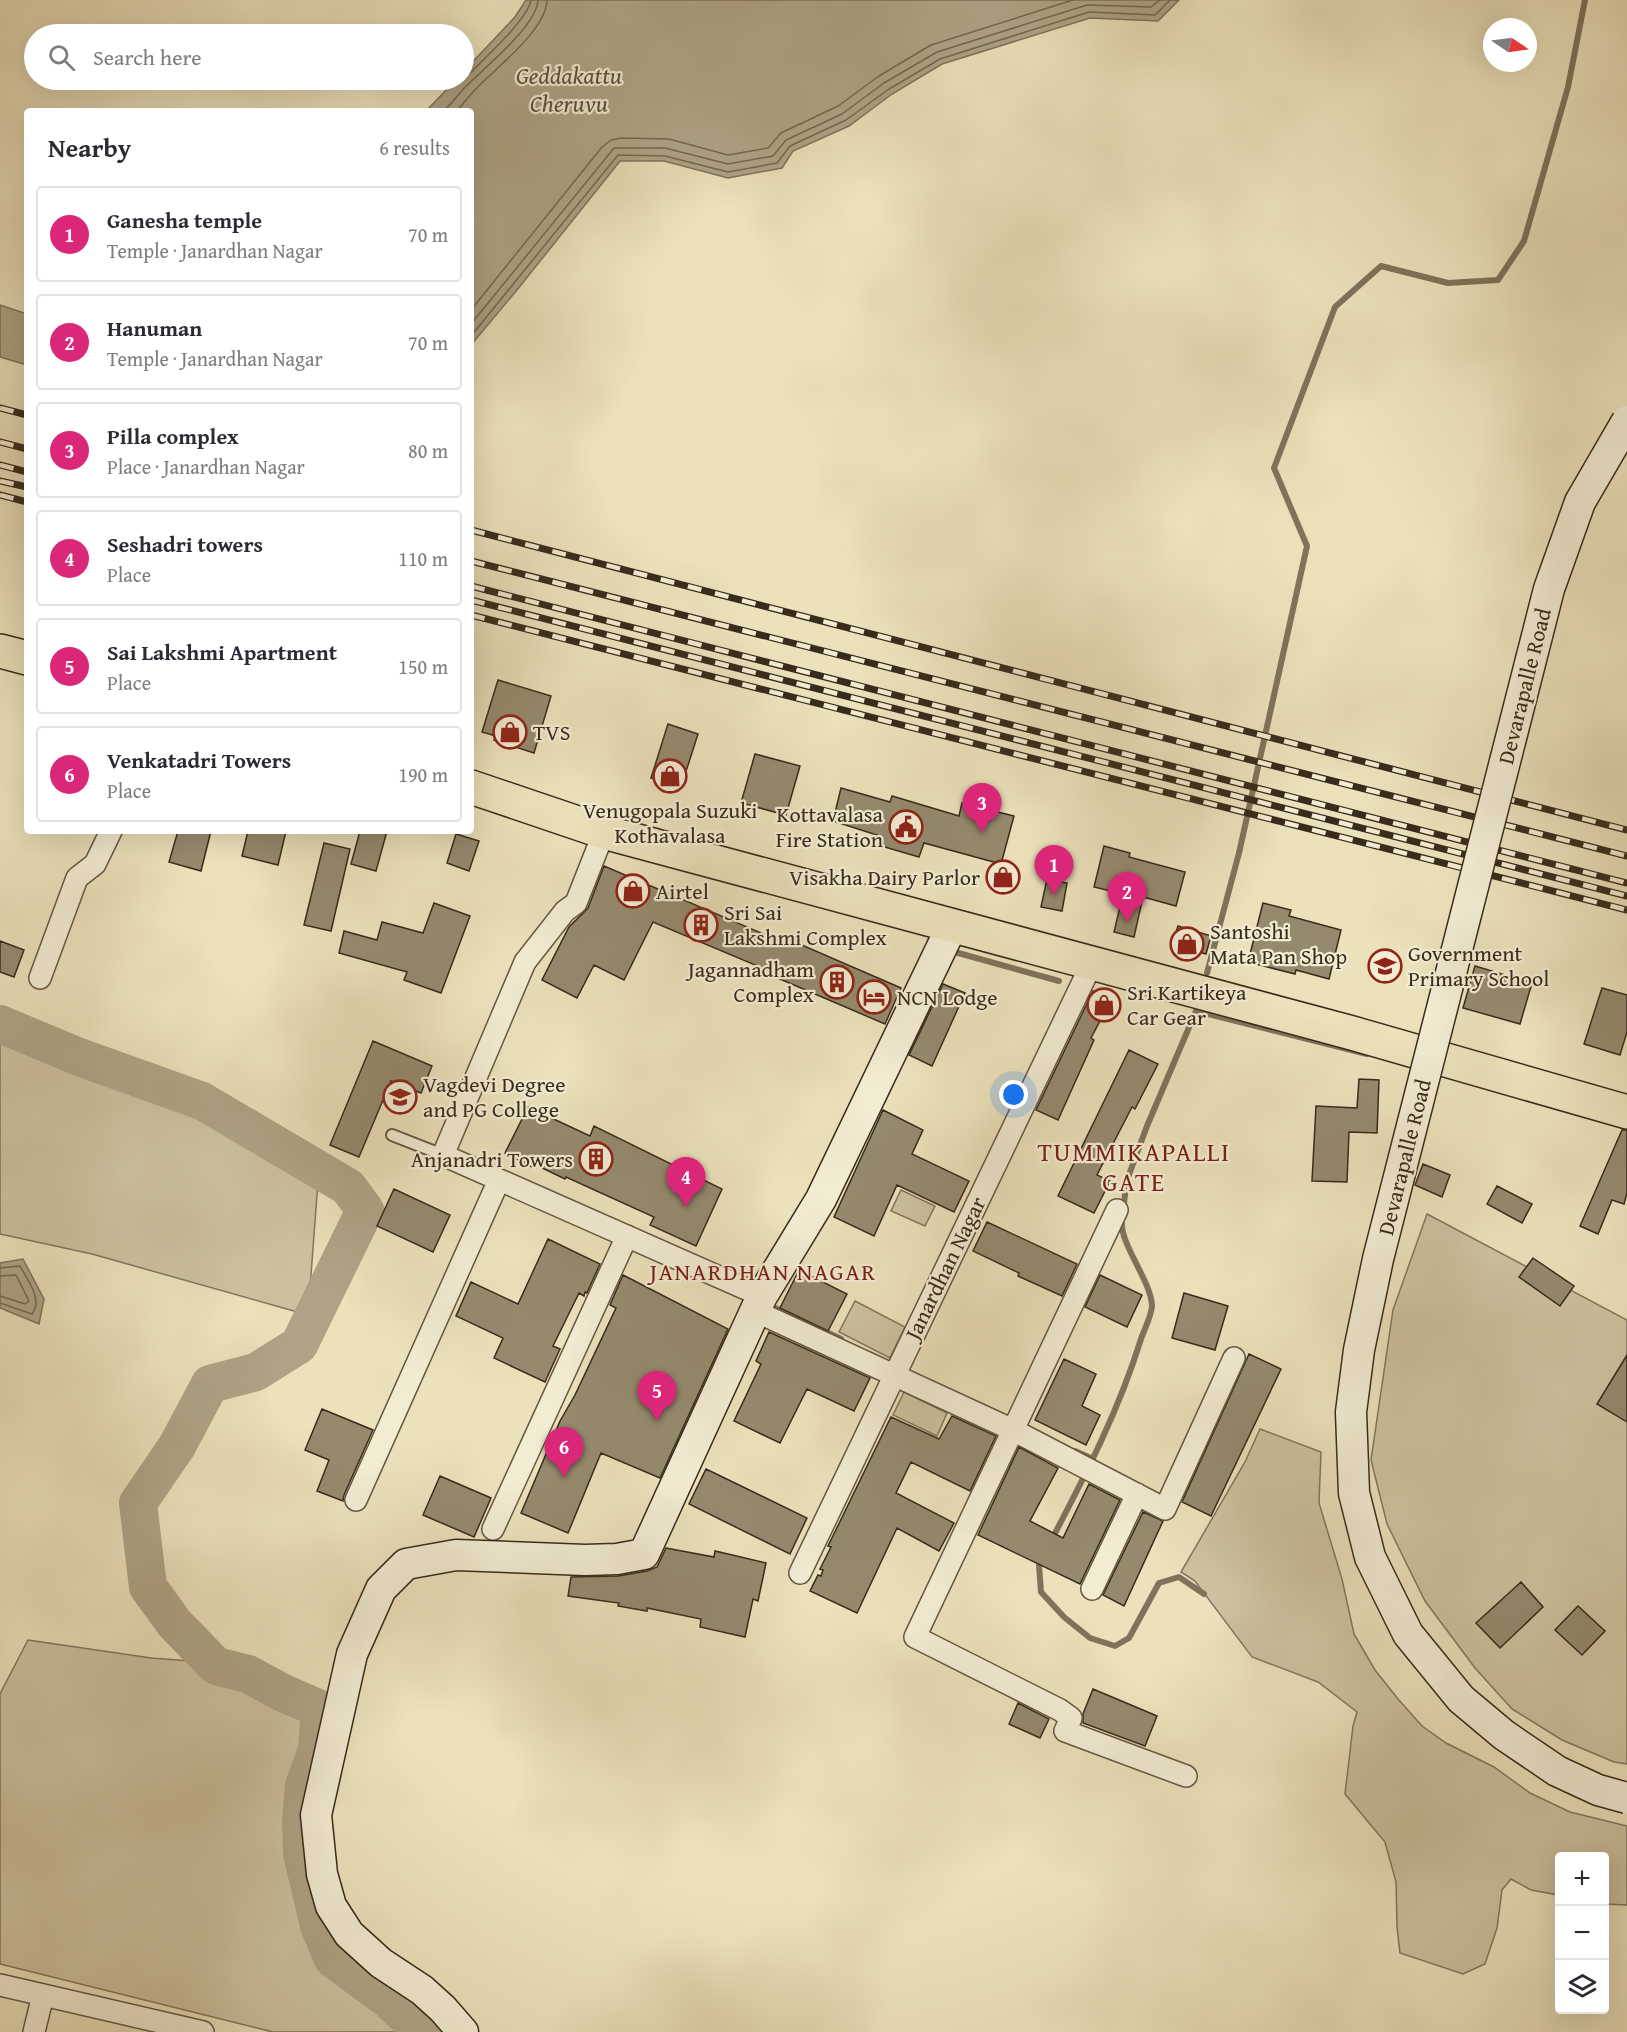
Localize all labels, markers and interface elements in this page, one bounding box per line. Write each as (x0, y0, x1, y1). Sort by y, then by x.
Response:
north arrow (1483, 18, 1537, 72)
search box (24, 24, 474, 90)
icon: search (45, 41, 78, 74)
text: Search here (93, 41, 202, 73)
water label: Geddakattu Cheruvu (516, 58, 622, 121)
text: Nearby (48, 128, 131, 167)
text: 6 results (379, 133, 450, 162)
text: Ganesha temple (107, 204, 262, 236)
text: 1 (64, 220, 75, 249)
text: 70 m (408, 220, 448, 249)
text: Temple · Janardhan Nagar (107, 236, 323, 265)
text: Hanuman (107, 312, 202, 344)
text: 2 (64, 328, 75, 357)
text: 70 m (408, 328, 448, 357)
text: Temple · Janardhan Nagar (107, 344, 323, 373)
text: Pilla complex (107, 420, 239, 452)
text: 3 (64, 436, 75, 465)
text: 80 m (408, 436, 448, 465)
text: Place · Janardhan Nagar (107, 452, 305, 481)
text: Seshadri towers (107, 528, 263, 560)
text: 4 (64, 544, 75, 573)
text: 110 m (398, 544, 448, 573)
text: Place (107, 560, 151, 589)
street label: Devarapalle Road (1489, 604, 1559, 767)
text: Sai Lakshmi Apartment (107, 636, 337, 668)
text: 5 (64, 652, 75, 681)
text: 150 m (398, 652, 448, 681)
text: Place (107, 668, 151, 697)
shop icon: TVS (492, 714, 528, 750)
place label: TVS (533, 716, 570, 748)
text: Venkatadri Towers (107, 744, 291, 776)
shop icon: Venugopala Suzuki Kothavalasa (652, 758, 688, 794)
text: 6 (64, 760, 75, 789)
text: 190 m (398, 760, 448, 789)
text: Place (107, 776, 151, 805)
pin: 3 (962, 784, 1002, 833)
place label: Venugopala Suzuki Kothavalasa (582, 794, 758, 851)
place label: Kottavalasa Fire Station (776, 798, 884, 855)
public building icon: Kottavalasa Fire Station (888, 809, 924, 845)
pin: 1 (1034, 846, 1074, 895)
shop icon: Visakha Dairy Parlor (985, 859, 1021, 895)
place label: Visakha Dairy Parlor (789, 861, 980, 893)
pin: 2 (1108, 872, 1146, 922)
shop icon: Airtel (615, 873, 651, 909)
place label: Airtel (656, 875, 709, 907)
place label: Sri Sai Lakshmi Complex (724, 896, 888, 953)
building icon: Sri Sai Lakshmi Complex (683, 907, 719, 943)
place label: Santoshi Mata Pan Shop (1210, 915, 1347, 972)
shop icon: Santoshi Mata Pan Shop (1169, 926, 1205, 962)
place label: Government Primary School (1408, 937, 1549, 994)
school or university icon: Government Primary School (1367, 948, 1403, 984)
place label: Jagannadham Complex (685, 953, 815, 1010)
building icon: Jagannadham Complex (819, 964, 855, 1000)
place label: Sri Kartikeya Car Gear (1127, 976, 1247, 1033)
hotel icon: NCN Lodge (856, 979, 892, 1015)
place label: NCN Lodge (897, 981, 998, 1013)
shop icon: Sri Kartikeya Car Gear (1086, 987, 1122, 1023)
place label: Vagdevi Degree and PG College (423, 1068, 566, 1125)
street label: Devarapalle Road (1369, 1075, 1439, 1238)
school or university icon: Vagdevi Degree and PG College (382, 1079, 418, 1115)
your location (999, 1080, 1028, 1109)
district label: TUMMIKAPALLI GATE (1037, 1132, 1231, 1201)
building icon: Anjanadri Towers (578, 1141, 614, 1177)
place label: Anjanadri Towers (411, 1143, 573, 1175)
pin: 4 (666, 1158, 706, 1207)
street label: Janardhan Nagar (895, 1191, 994, 1348)
district label: JANARDHAN NAGAR (646, 1254, 877, 1289)
pin: 5 (638, 1372, 676, 1421)
pin: 6 (544, 1428, 584, 1477)
map controls (1555, 1852, 1609, 2014)
button: + (1555, 1852, 1609, 1906)
button: − (1555, 1906, 1609, 1960)
button: layers (1555, 1960, 1609, 2014)

